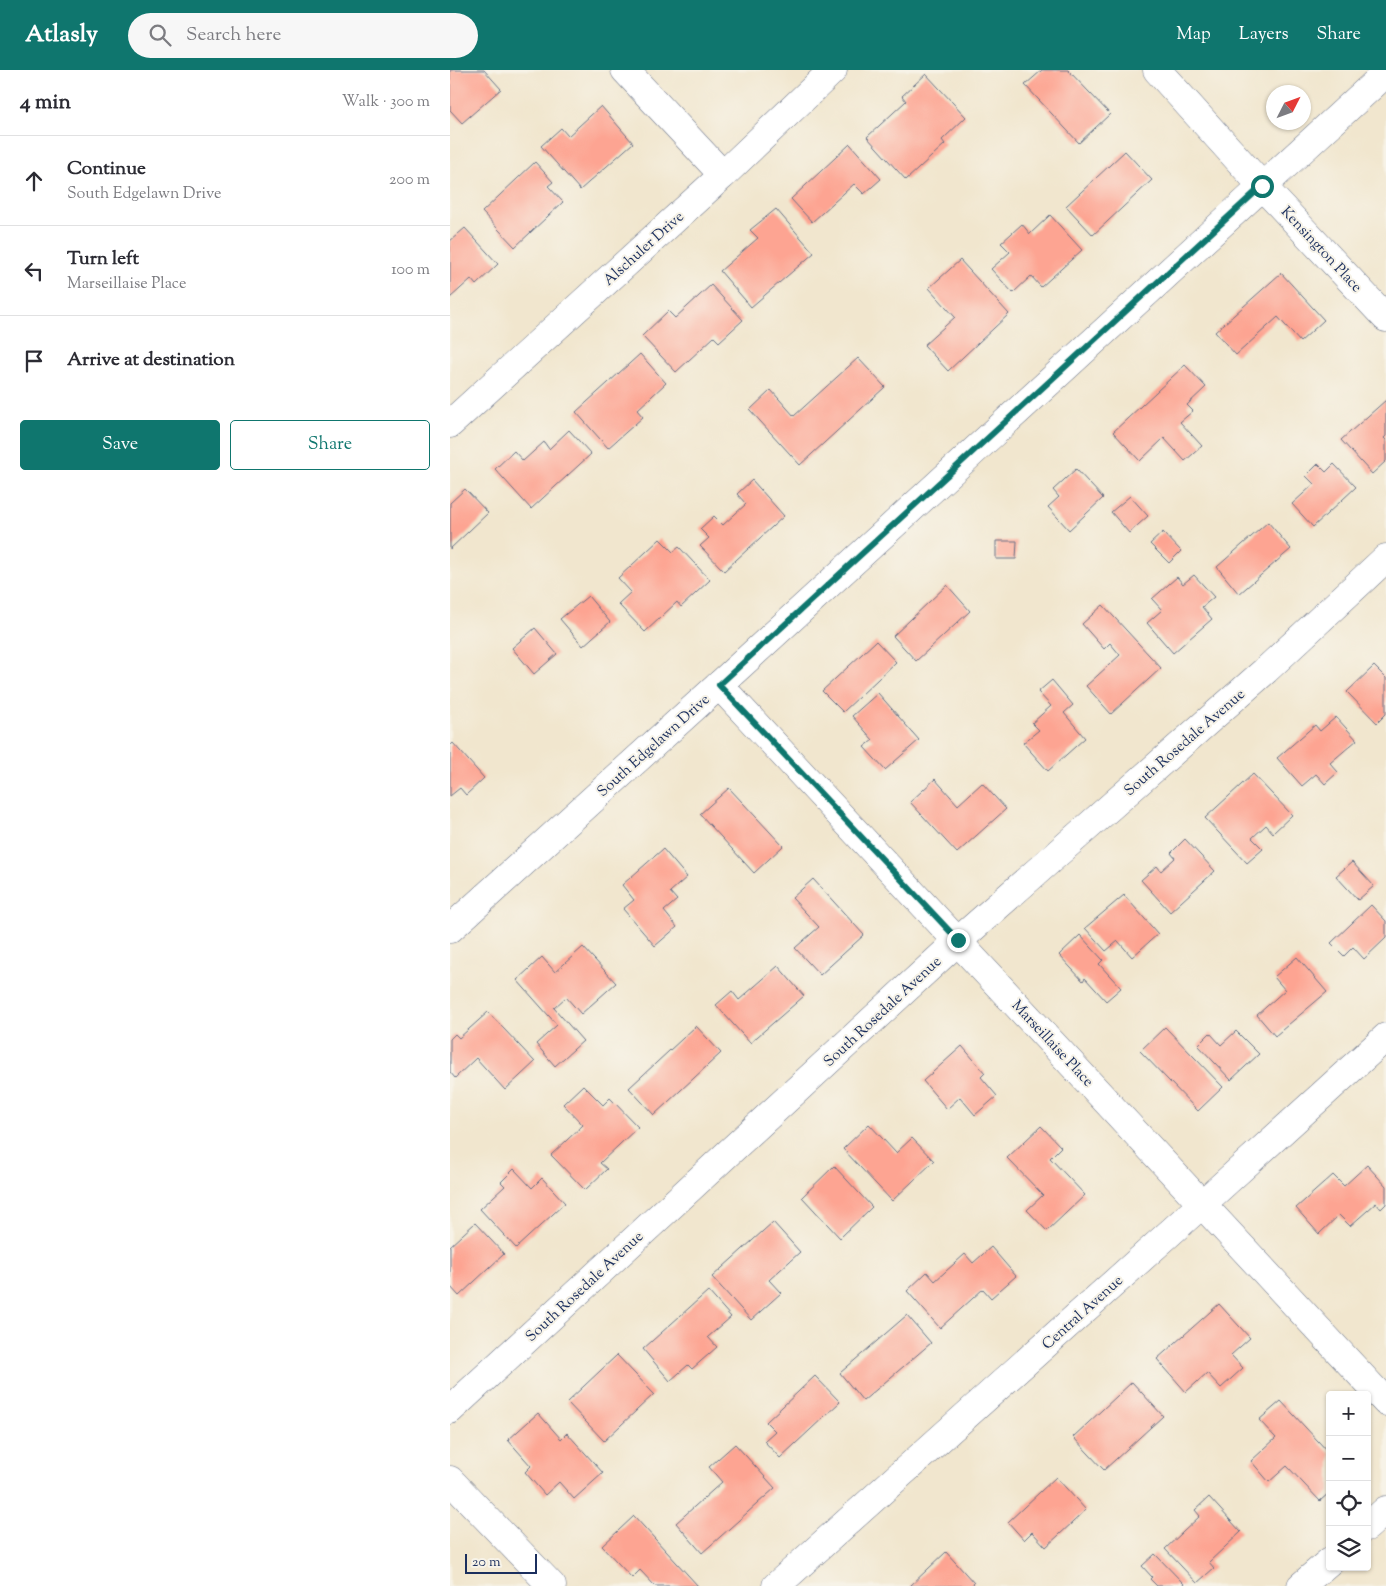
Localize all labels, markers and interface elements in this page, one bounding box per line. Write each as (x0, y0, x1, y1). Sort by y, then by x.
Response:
search box (128, 13, 478, 58)
text: Atlasly (25, 18, 98, 52)
icon: search (146, 21, 174, 49)
text: Search here (186, 22, 281, 49)
text: Map (1176, 22, 1211, 48)
text: Layers (1239, 22, 1289, 48)
text: Share (1317, 22, 1361, 48)
north arrow (1266, 85, 1311, 130)
text: 4 min (20, 88, 71, 118)
text: Walk · 300 m (342, 91, 430, 114)
text: Continue (67, 156, 146, 183)
icon: ahead (20, 167, 48, 195)
text: 200 m (389, 169, 430, 192)
route start (1251, 175, 1274, 198)
text: South Edgelawn Drive (67, 183, 221, 206)
street label: Kensington Place (1275, 202, 1366, 298)
street label: Alschuler Drive (599, 207, 689, 291)
text: Turn left (67, 246, 139, 273)
icon: left (20, 257, 48, 285)
text: 100 m (391, 259, 430, 282)
text: Marseillaise Place (67, 273, 186, 296)
icon: arrive (20, 347, 48, 375)
text: Arrive at destination (67, 347, 235, 374)
button: Save (20, 420, 220, 470)
button: Share (230, 420, 430, 470)
street label: South Rosedale Avenue (1120, 685, 1250, 802)
street label: South Edgelawn Drive (593, 690, 715, 802)
route end (947, 929, 970, 952)
street label: South Rosedale Avenue (820, 952, 947, 1072)
street label: Marseillaise Place (1006, 996, 1098, 1092)
street label: South Rosedale Avenue (522, 1227, 649, 1347)
street label: Central Avenue (1038, 1271, 1128, 1355)
map controls (1326, 1391, 1371, 1571)
button: + (1326, 1391, 1371, 1436)
button: − (1326, 1436, 1371, 1481)
button: locate (1326, 1481, 1371, 1526)
button: layers (1326, 1526, 1371, 1571)
scale bar (465, 1551, 538, 1574)
text: 20 m (472, 1553, 501, 1573)

